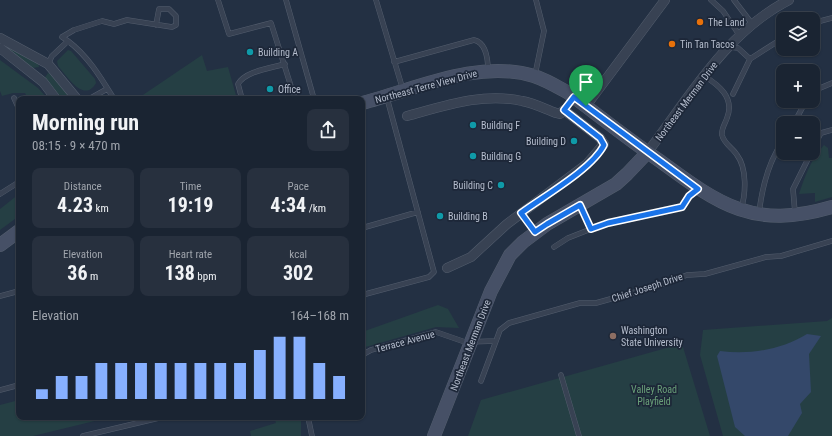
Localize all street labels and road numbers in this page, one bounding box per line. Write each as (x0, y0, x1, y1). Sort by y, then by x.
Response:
street label: Northeast Merman Drive (653, 59, 720, 143)
street label: Northeast Terre View Drive (374, 67, 479, 105)
street label: Chief Joseph Drive (610, 271, 684, 304)
street label: Northeast Merman Drive (448, 298, 493, 392)
street label: Terrace Avenue (374, 328, 436, 355)

